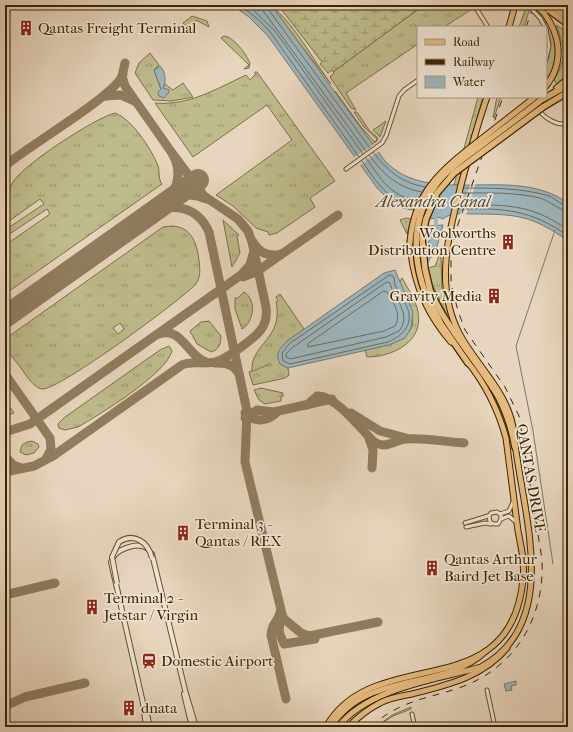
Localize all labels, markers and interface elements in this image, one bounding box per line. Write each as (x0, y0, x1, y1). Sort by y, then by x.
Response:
building icon: Qantas Freight Terminal (17, 19, 35, 37)
place label: Qantas Freight Terminal (38, 19, 197, 37)
legend (417, 26, 547, 98)
text: Road (453, 35, 480, 49)
text: Railway (453, 55, 495, 69)
text: Water (452, 75, 486, 89)
water label: Alexandra Canal (374, 192, 492, 211)
place label: Woolworths Distribution Centre (368, 224, 497, 259)
building icon: Woolworths Distribution Centre (499, 233, 517, 251)
place label: Gravity Media (389, 287, 483, 305)
building icon: Gravity Media (485, 287, 503, 305)
street label: QANTAS DRIVE (513, 422, 549, 534)
place label: Terminal 3 - Qantas / REX (195, 515, 282, 550)
building icon: Terminal 3 - Qantas / REX (174, 524, 192, 542)
place label: Qantas Arthur Baird Jet Base (444, 550, 537, 585)
building icon: Qantas Arthur Baird Jet Base (423, 559, 441, 577)
place label: Terminal 2 - Jetstar / Virgin (103, 589, 198, 624)
building icon: Terminal 2 - Jetstar / Virgin (83, 598, 101, 616)
station icon: Domestic Airport (140, 652, 158, 670)
place label: Domestic Airport (161, 652, 274, 670)
building icon: dnata (120, 699, 138, 717)
place label: dnata (141, 699, 178, 717)

